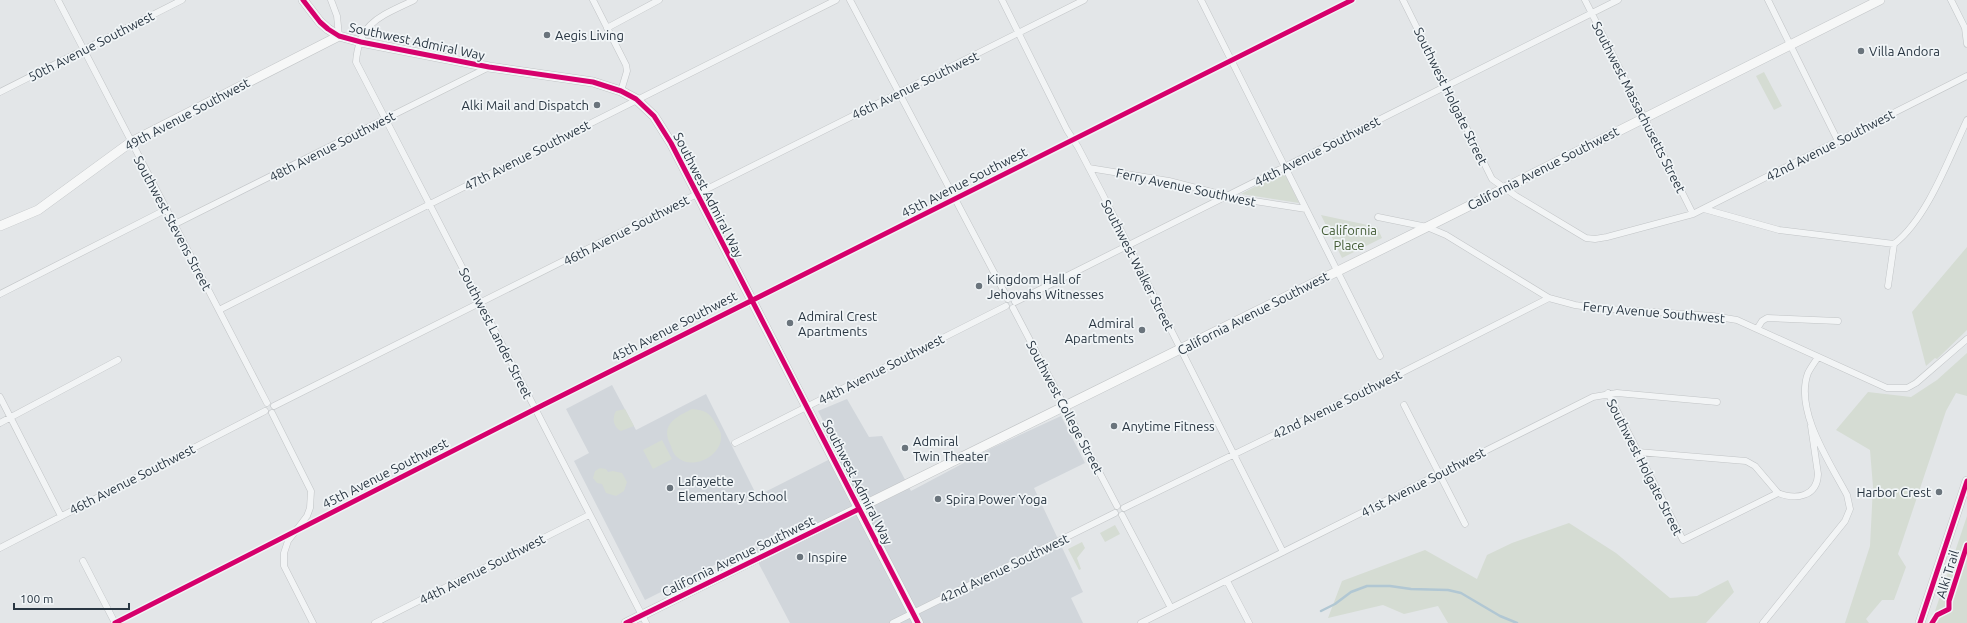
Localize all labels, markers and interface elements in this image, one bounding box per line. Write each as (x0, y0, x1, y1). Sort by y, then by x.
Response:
street label: 50th Avenue Southwest (26, 8, 156, 84)
street label: Southwest Massachusetts Street (1590, 19, 1688, 195)
street label: Southwest Admiral Way (348, 20, 486, 62)
street label: Southwest Holgate Street (1412, 25, 1490, 167)
place label: Aegis Living (555, 28, 624, 42)
marker: Aegis Living (542, 30, 552, 40)
place label: Villa Andora (1869, 44, 1940, 58)
marker: Villa Andora (1856, 46, 1866, 56)
street label: 46th Avenue Southwest (849, 48, 981, 122)
street label: 49th Avenue Southwest (122, 75, 252, 153)
place label: Alki Mail and Dispatch (461, 98, 589, 112)
marker: Alki Mail and Dispatch (592, 100, 602, 110)
street label: 42nd Avenue Southwest (1764, 107, 1896, 183)
street label: 48th Avenue Southwest (267, 108, 397, 184)
street label: 44th Avenue Southwest (1252, 113, 1382, 189)
street label: 47th Avenue Southwest (462, 117, 592, 193)
street label: California Avenue Southwest (1465, 124, 1621, 212)
street label: Southwest Admiral Way (671, 130, 747, 260)
street label: 45th Avenue Southwest (899, 144, 1029, 220)
street label: Southwest Stevens Street (132, 153, 214, 293)
street label: Ferry Avenue Southwest (1115, 165, 1257, 209)
street label: 46th Avenue Southwest (561, 192, 691, 268)
street label: Southwest Walker Street (1099, 197, 1177, 333)
park label: California Place (1321, 223, 1377, 252)
street label: Southwest Lander Street (457, 265, 535, 401)
street label: California Avenue Southwest (1175, 269, 1331, 357)
place label: Kingdom Hall of Jehovahs Witnesses (987, 272, 1104, 301)
marker: Kingdom Hall of Jehovahs Witnesses (974, 281, 984, 291)
street label: 45th Avenue Southwest (609, 288, 739, 364)
street label: Ferry Avenue Southwest (1582, 299, 1726, 325)
place label: Admiral Crest Apartments (798, 309, 877, 338)
place label: Admiral Apartments (1065, 316, 1135, 345)
marker: Admiral Crest Apartments (785, 318, 795, 328)
marker: Admiral Apartments (1137, 325, 1147, 335)
street label: 44th Avenue Southwest (816, 331, 946, 407)
street label: Southwest College Street (1024, 338, 1106, 476)
street label: 42nd Avenue Southwest (1270, 367, 1404, 441)
street label: Southwest Holgate Street (1604, 397, 1686, 537)
street label: Southwest Admiral Way (820, 417, 896, 547)
place label: Anytime Fitness (1122, 419, 1215, 433)
marker: Anytime Fitness (1109, 421, 1119, 431)
place label: Admiral Twin Theater (913, 434, 989, 463)
street label: 45th Avenue Southwest (320, 435, 450, 511)
street label: 46th Avenue Southwest (67, 441, 197, 517)
marker: Admiral Twin Theater (900, 443, 910, 453)
street label: 41st Avenue Southwest (1359, 445, 1487, 519)
place label: Lafayette Elementary School (678, 474, 787, 503)
marker: Lafayette Elementary School (665, 483, 675, 493)
place label: Harbor Crest (1856, 485, 1931, 499)
marker: Harbor Crest (1934, 487, 1944, 497)
place label: Spira Power Yoga (946, 492, 1047, 506)
marker: Spira Power Yoga (933, 494, 943, 504)
street label: California Avenue Southwest (659, 513, 817, 599)
street label: 44th Avenue Southwest (417, 531, 547, 607)
street label: 42nd Avenue Southwest (937, 531, 1071, 605)
street label: Alki Trail (1933, 548, 1961, 600)
place label: Inspire (808, 550, 847, 564)
marker: Inspire (795, 552, 805, 562)
scale bar (14, 585, 129, 611)
text: 100 m (20, 592, 53, 605)

